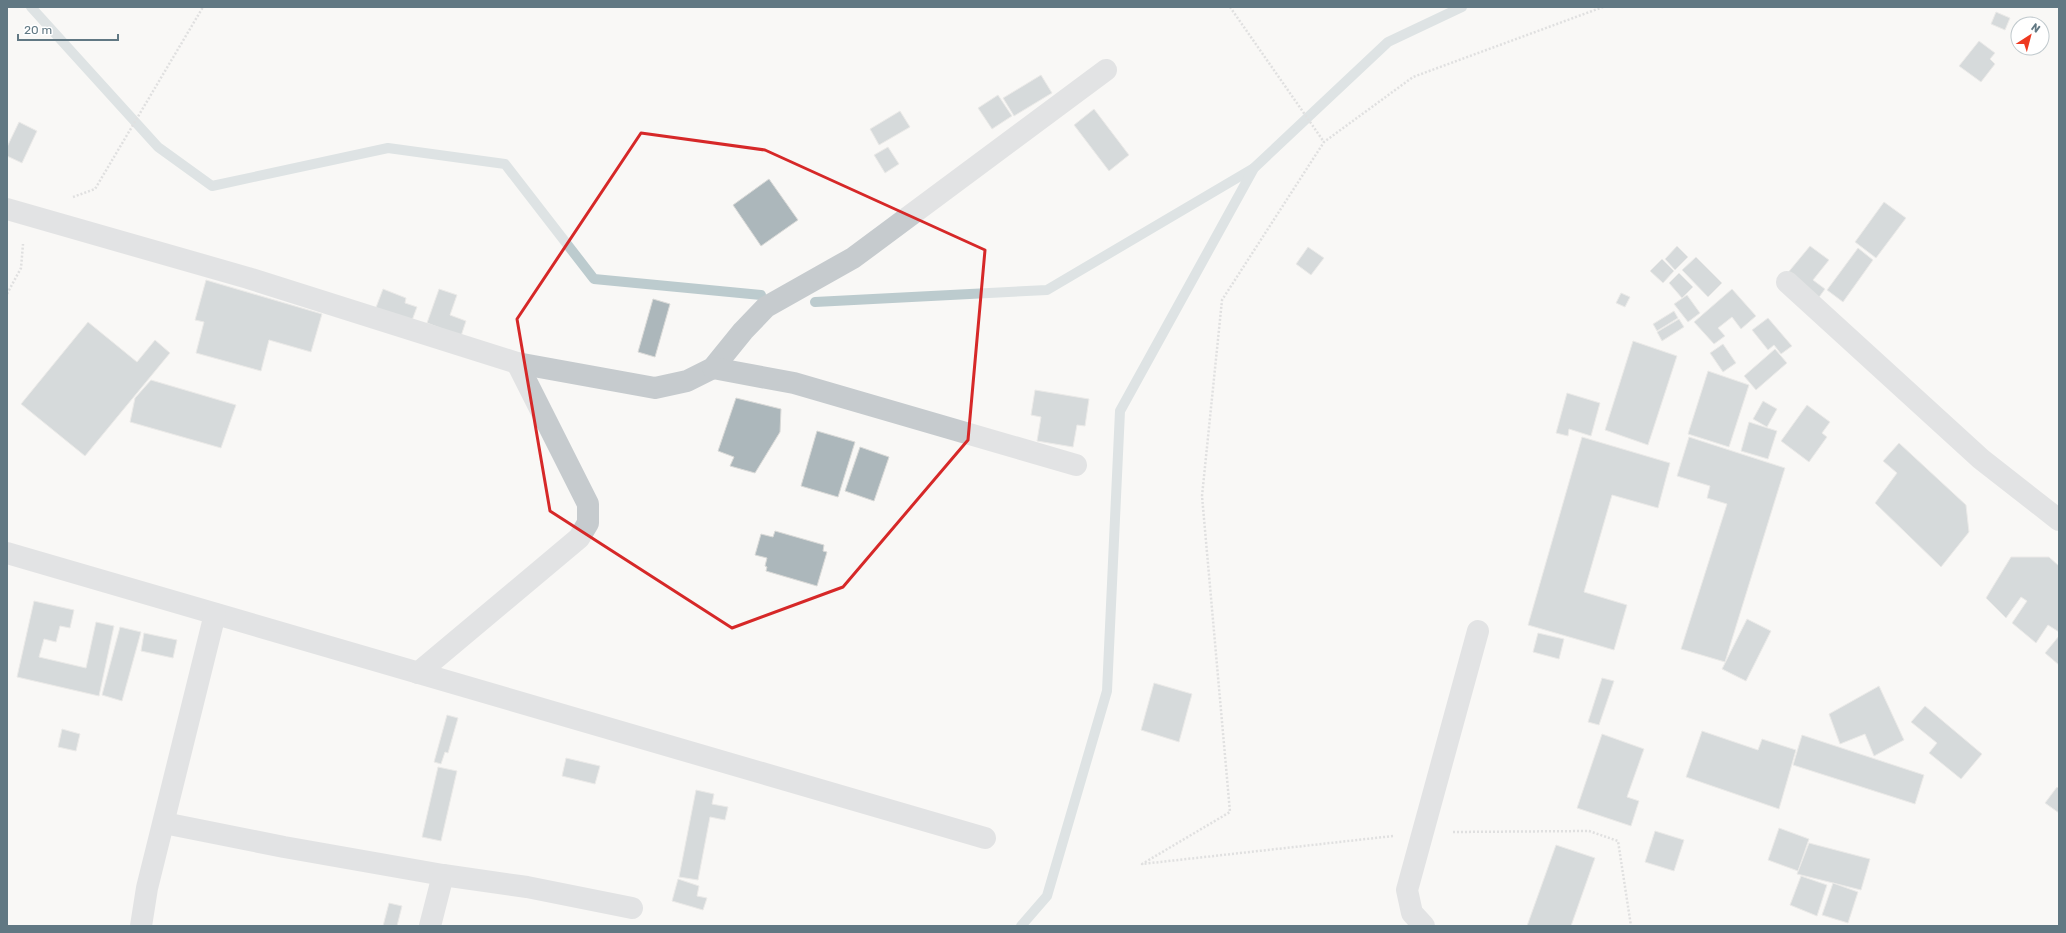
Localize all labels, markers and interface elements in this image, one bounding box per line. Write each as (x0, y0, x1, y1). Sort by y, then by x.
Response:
scale bar (18, 16, 118, 42)
north arrow (2010, 16, 2050, 56)
text: N (2029, 21, 2043, 36)
text: 20 m (24, 23, 52, 37)

